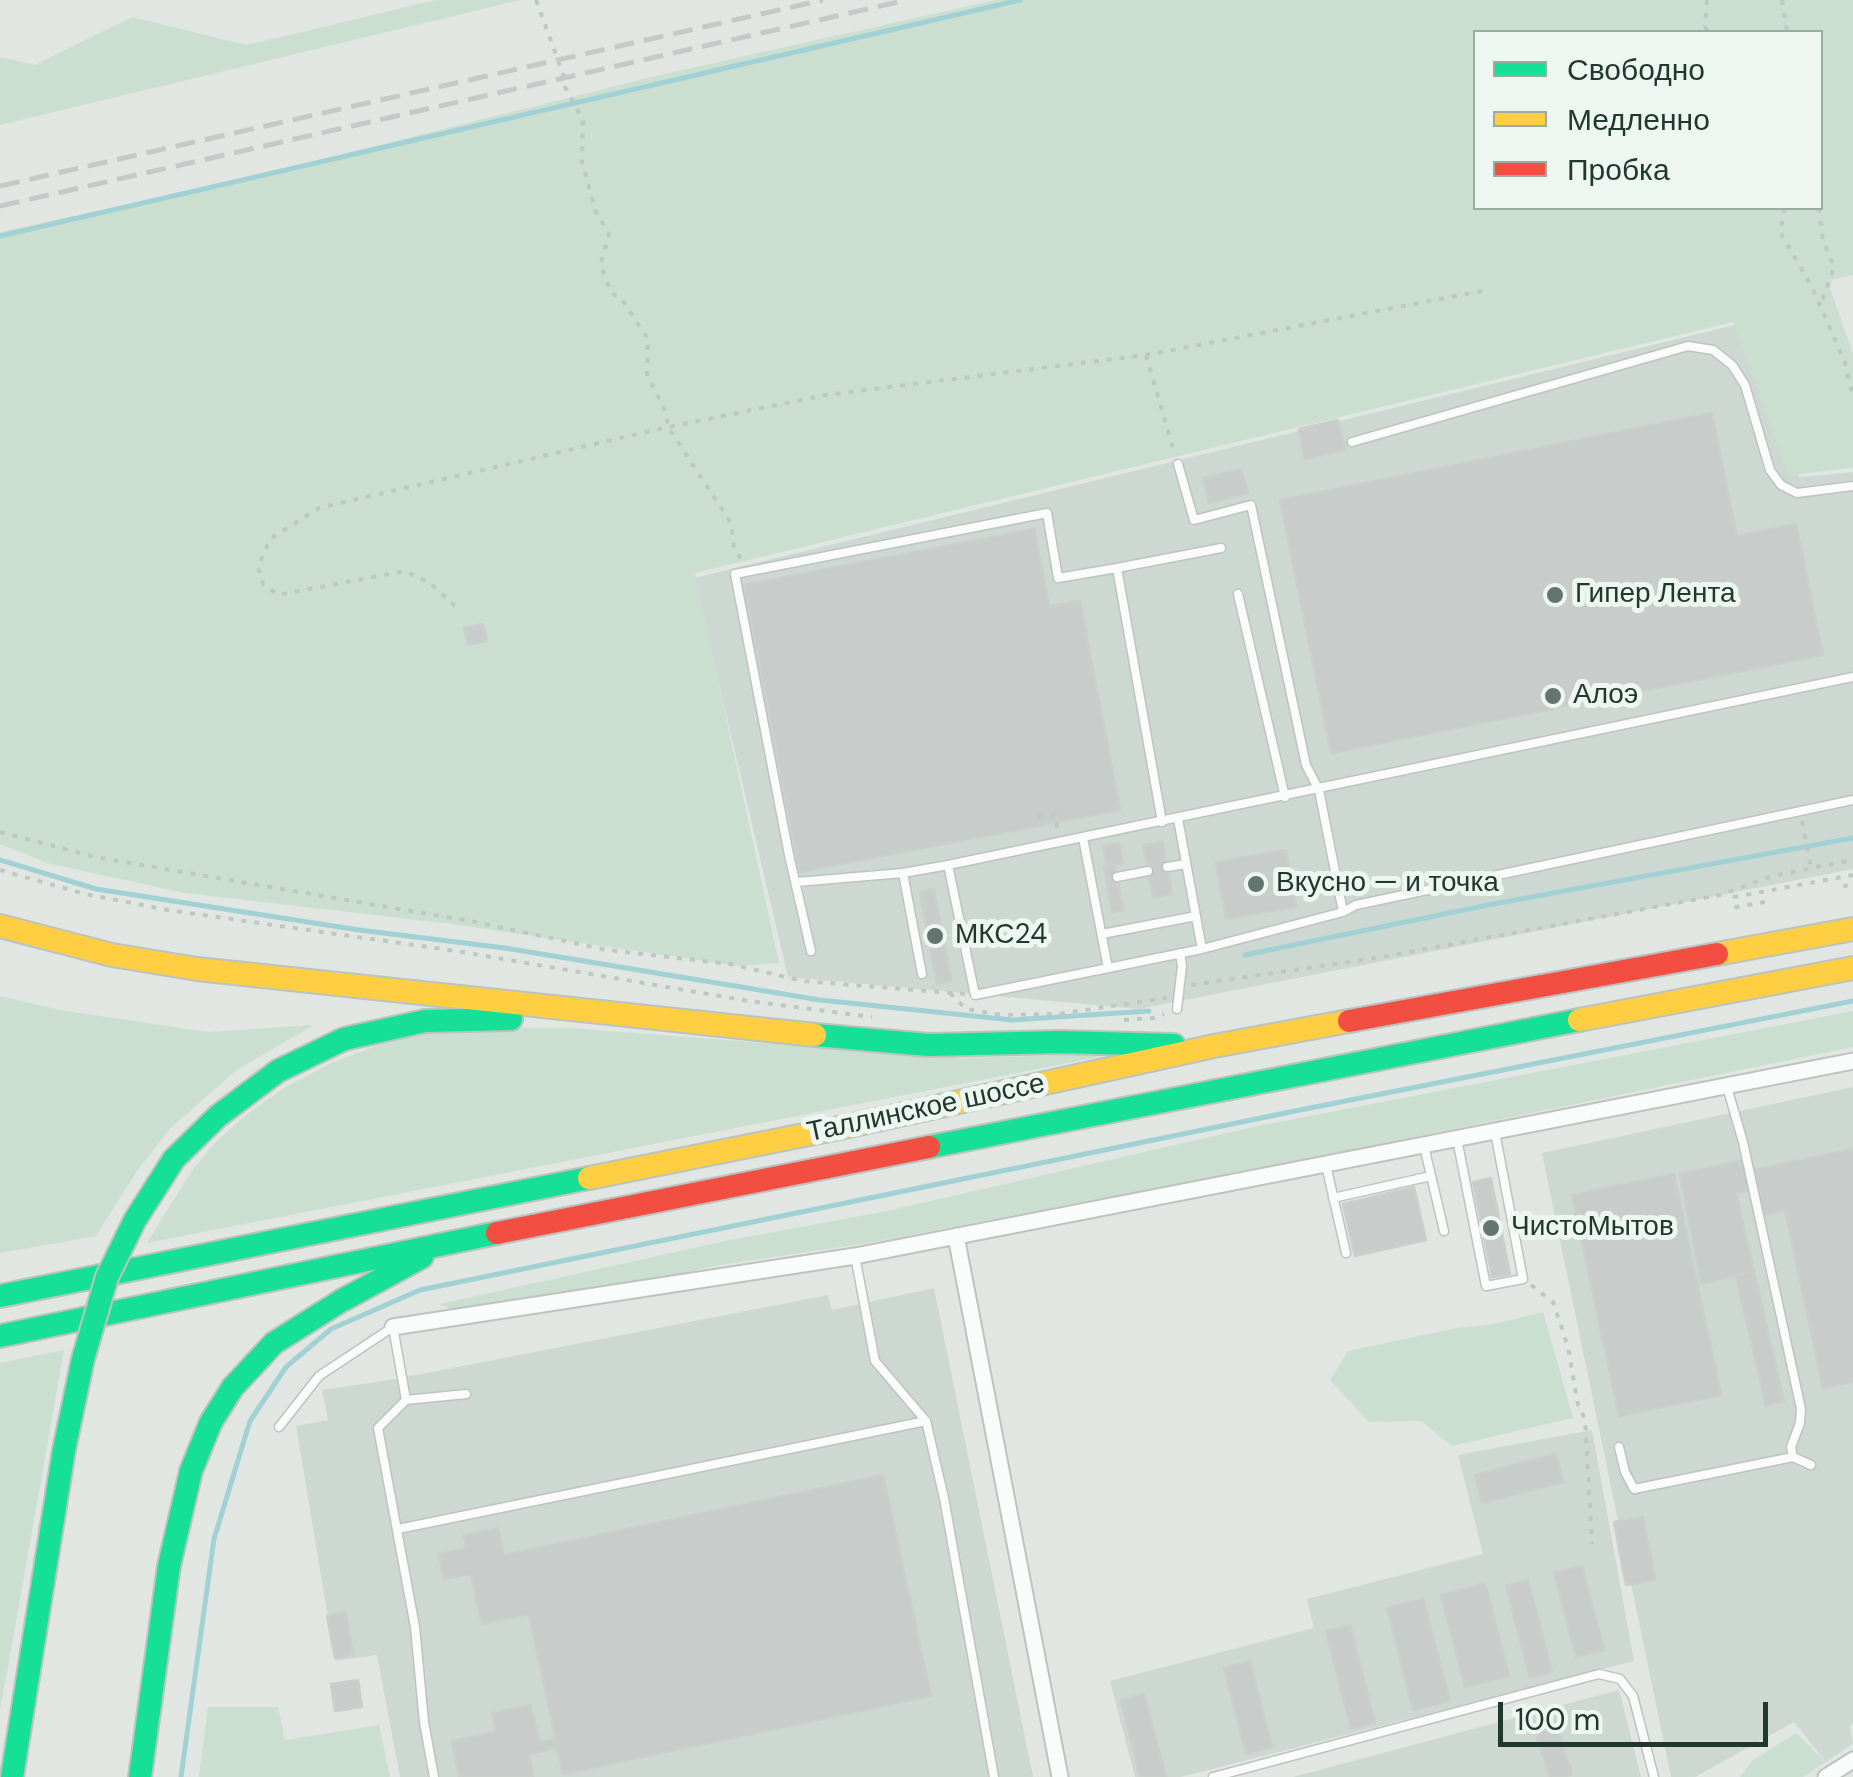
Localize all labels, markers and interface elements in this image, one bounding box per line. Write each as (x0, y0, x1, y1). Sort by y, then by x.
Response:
legend (1473, 30, 1823, 210)
text: Свободно (1567, 50, 1705, 89)
text: Медленно (1567, 100, 1710, 139)
text: Пробка (1567, 150, 1670, 189)
place label: Гипер Лента (1575, 578, 1735, 612)
marker: Гипер Лента (1544, 584, 1566, 606)
place label: Алоэ (1573, 679, 1638, 713)
marker: Алоэ (1542, 685, 1564, 707)
place label: Вкусно — и точка (1276, 867, 1499, 901)
marker: Вкусно — и точка (1245, 873, 1267, 895)
place label: МКС24 (955, 919, 1047, 953)
marker: МКС24 (924, 925, 946, 947)
street label: Таллинское шоссе (804, 1067, 1048, 1151)
place label: ЧистоМытов (1511, 1211, 1674, 1245)
marker: ЧистоМытов (1480, 1217, 1502, 1239)
scale bar (1503, 1682, 1773, 1744)
text: 100 m (1515, 1700, 1600, 1739)

